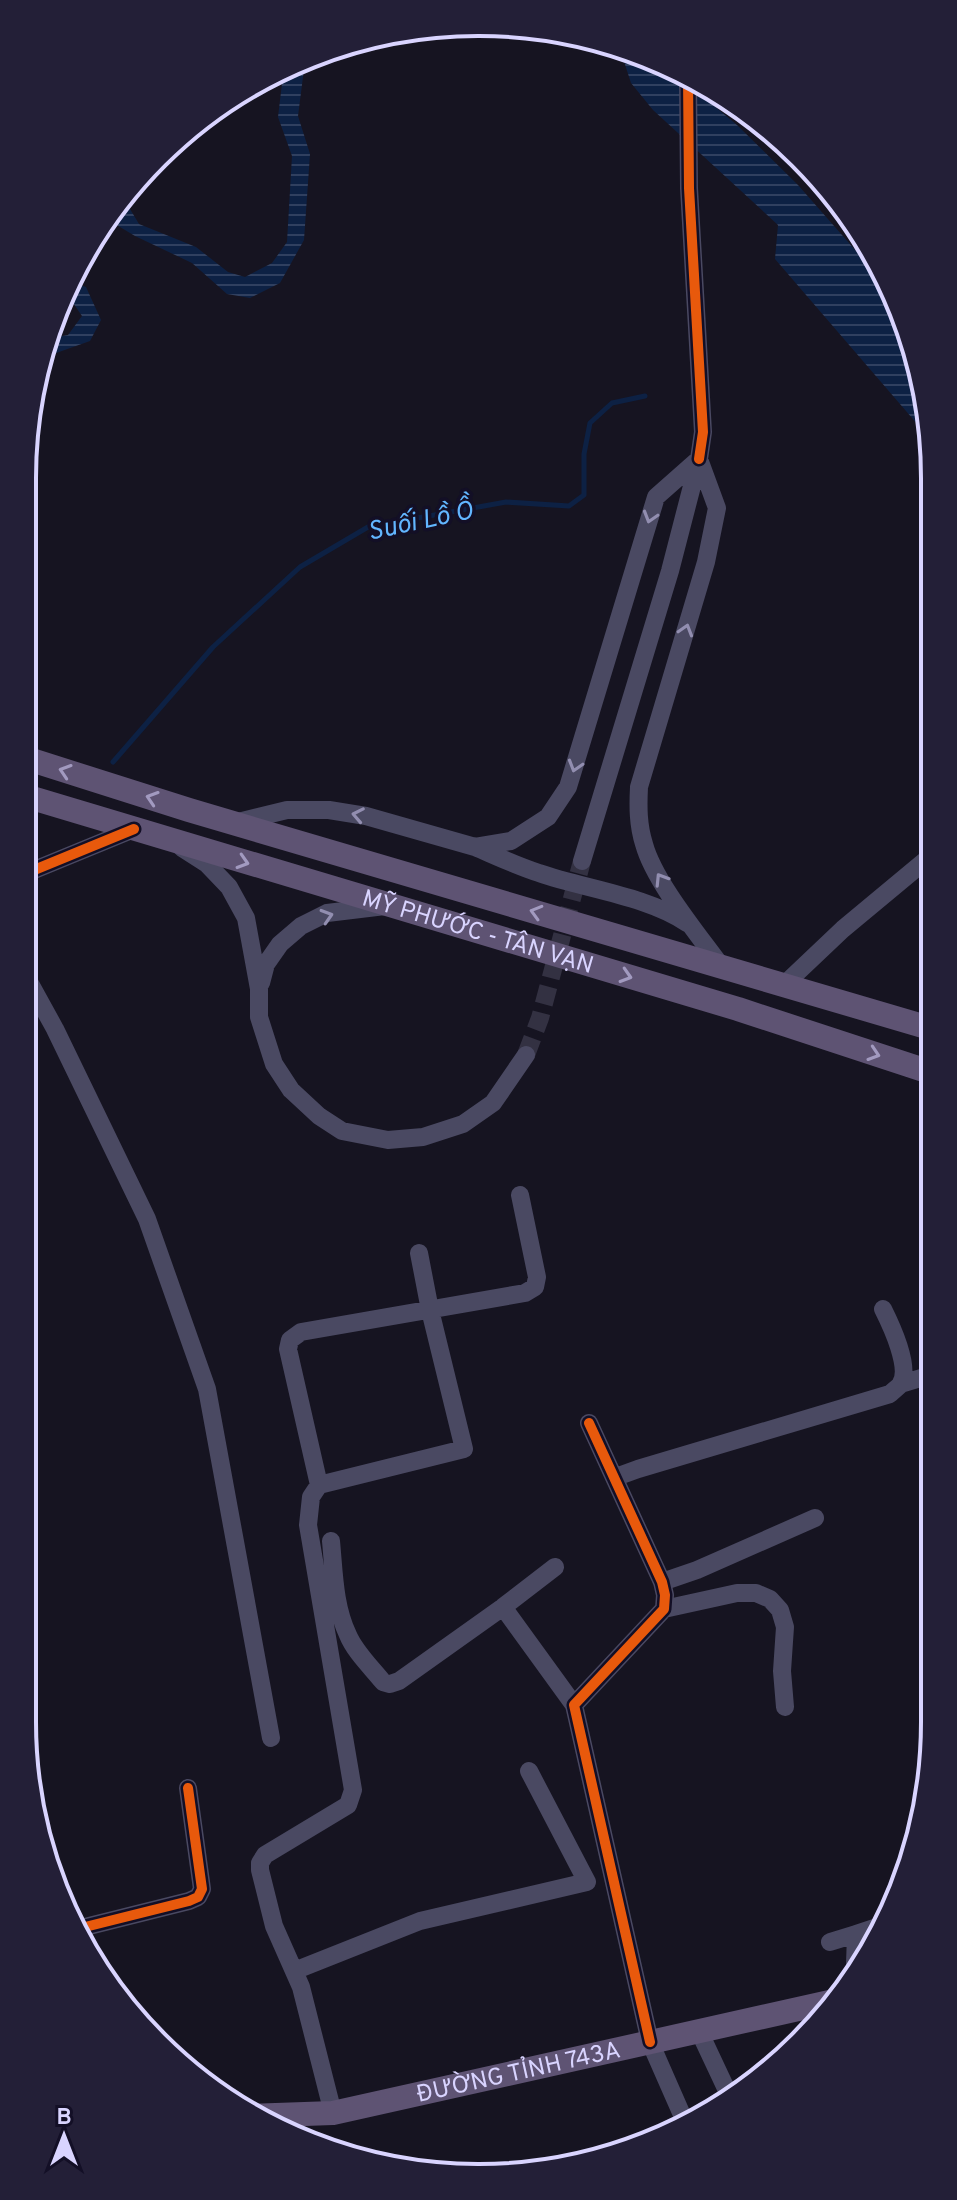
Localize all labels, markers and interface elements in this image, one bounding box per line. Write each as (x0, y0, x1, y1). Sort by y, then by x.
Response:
water label: Suối Lồ Ồ (364, 489, 477, 550)
one-way arrow (643, 510, 659, 524)
one-way arrow (677, 624, 693, 638)
one-way arrow (568, 759, 584, 772)
one-way arrow (59, 764, 73, 780)
one-way arrow (146, 792, 160, 808)
one-way arrow (352, 807, 365, 824)
one-way arrow (235, 853, 249, 869)
one-way arrow (655, 873, 671, 888)
street label: MỸ PHƯỚC - TÂN VẠN (358, 884, 597, 982)
one-way arrow (529, 905, 543, 921)
one-way arrow (320, 909, 333, 925)
one-way arrow (619, 967, 633, 983)
one-way arrow (866, 1044, 880, 1060)
street label: ĐƯỜNG TỈNH 743A (414, 2036, 624, 2111)
north arrow (24, 2096, 104, 2176)
text: B (56, 2105, 72, 2132)

